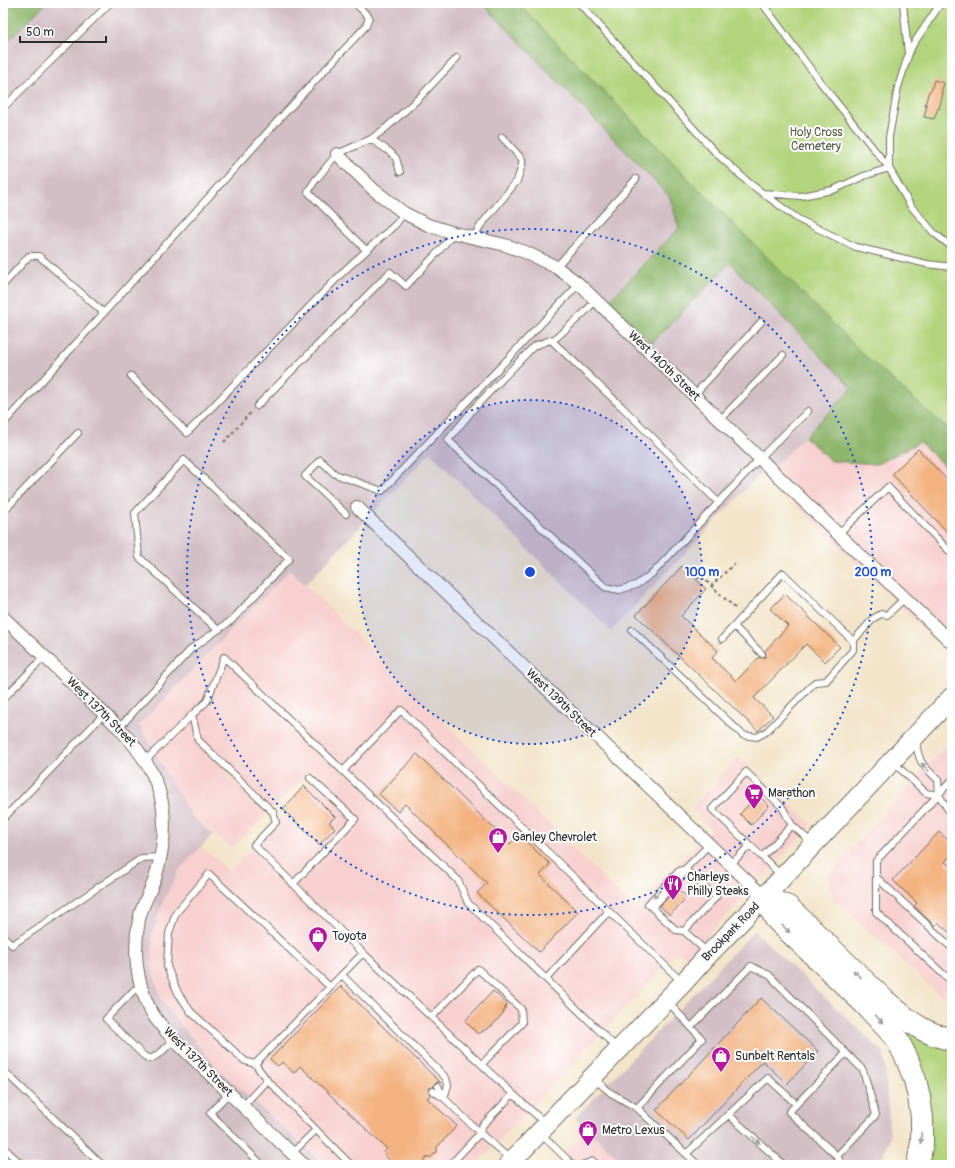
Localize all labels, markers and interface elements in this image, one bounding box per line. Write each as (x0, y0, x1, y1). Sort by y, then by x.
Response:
scale bar (20, 18, 106, 44)
text: 50 m (26, 25, 54, 40)
park label: Holy Cross Cemetery (789, 125, 843, 154)
street label: West 140th Street (625, 328, 703, 404)
centre of rings (523, 565, 537, 579)
text: 100 m (685, 565, 720, 580)
text: 200 m (855, 565, 892, 580)
street label: West 139th Street (523, 666, 599, 741)
street label: West 137th Street (63, 674, 139, 750)
one-way arrow (920, 762, 930, 772)
supermarket icon: Marathon (743, 782, 765, 810)
place label: Marathon (768, 786, 816, 801)
shop icon: Ganley Chevrolet (487, 826, 509, 854)
place label: Ganley Chevrolet (512, 830, 597, 845)
place label: Charleys Philly Steaks (687, 870, 749, 899)
restaurant icon: Charleys Philly Steaks (662, 873, 684, 901)
one-way arrow (652, 889, 662, 899)
street label: Brookpark Road (699, 899, 763, 965)
one-way arrow (781, 924, 791, 934)
shop icon: Toyota (307, 925, 329, 953)
place label: Toyota (332, 929, 367, 944)
one-way arrow (851, 969, 862, 978)
one-way arrow (875, 1014, 884, 1024)
street label: West 137th Street (160, 1024, 236, 1100)
shop icon: Sunbelt Rentals (710, 1045, 732, 1073)
place label: Sunbelt Rentals (735, 1049, 815, 1064)
shop icon: Metro Lexus (577, 1119, 599, 1147)
place label: Metro Lexus (602, 1123, 665, 1138)
one-way arrow (918, 1132, 925, 1144)
one-way arrow (751, 1135, 762, 1144)

